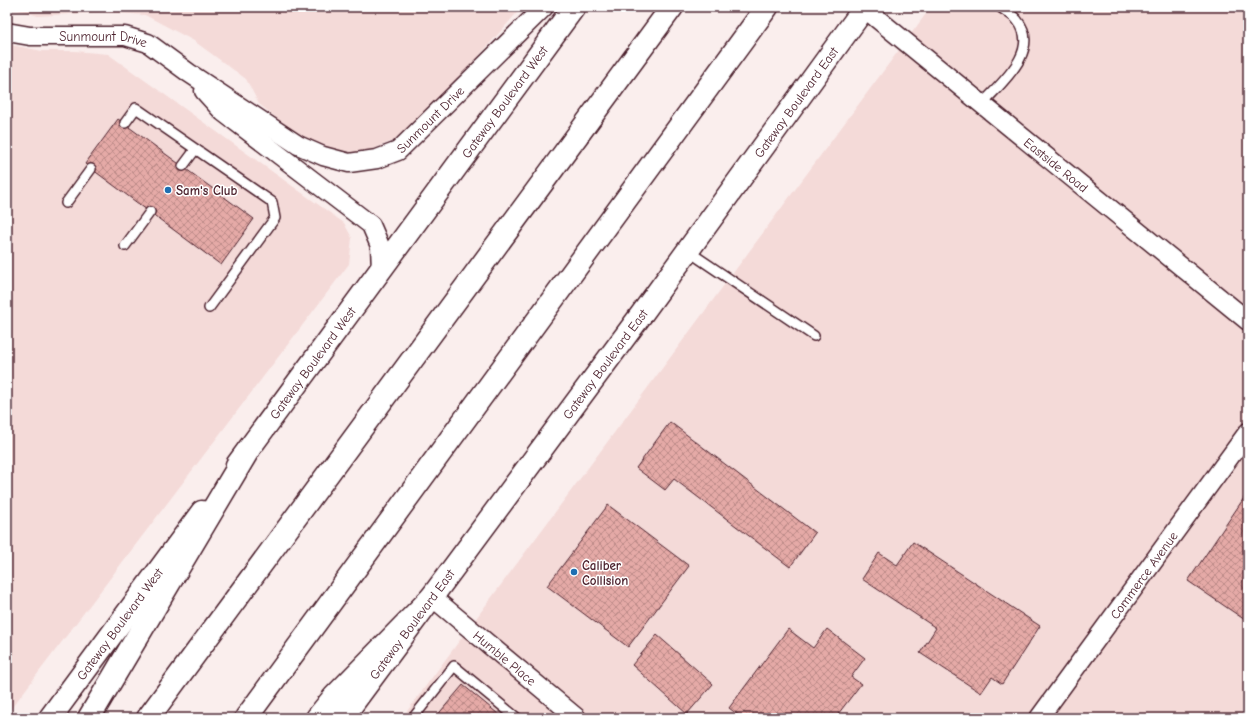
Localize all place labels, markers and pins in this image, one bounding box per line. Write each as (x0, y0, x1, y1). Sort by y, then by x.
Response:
place label: Sam's Club (176, 183, 237, 198)
marker: Sam's Club (163, 185, 173, 195)
place label: Caliber Collision (582, 558, 628, 588)
marker: Caliber Collision (569, 567, 579, 577)

